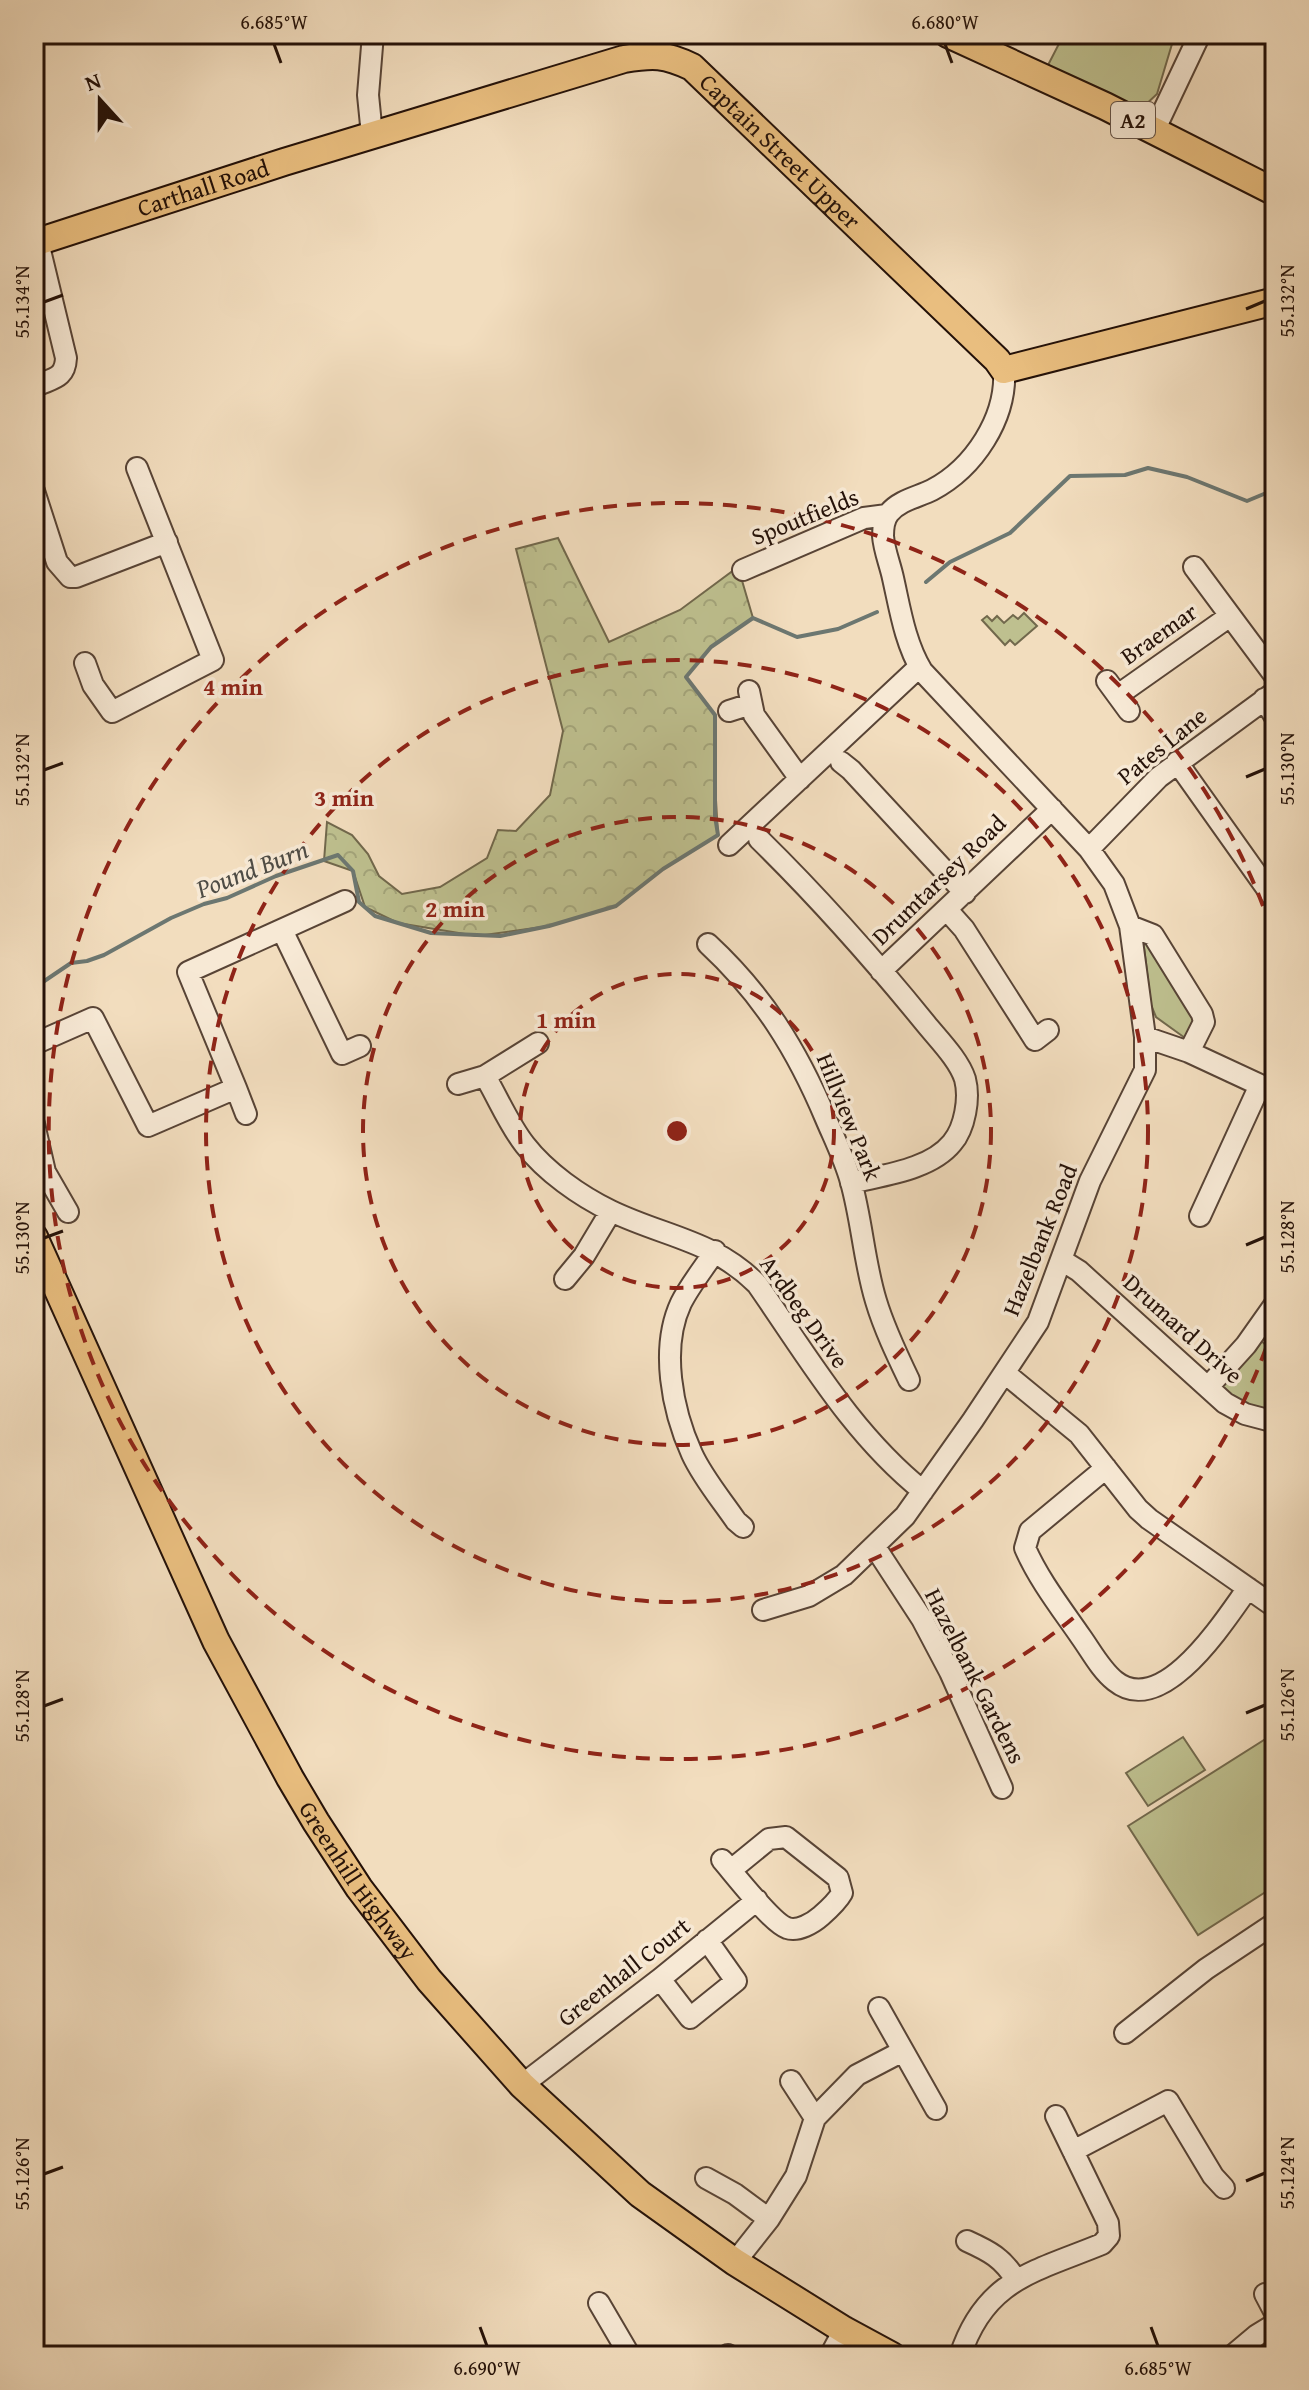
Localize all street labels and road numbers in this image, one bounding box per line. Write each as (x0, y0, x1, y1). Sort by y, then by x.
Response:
street label: Captain Street Upper (692, 65, 869, 237)
road number: A2 (1111, 102, 1155, 138)
street label: Carthall Road (133, 150, 274, 225)
street label: Spoutfields (746, 479, 864, 554)
street label: Braemar (1113, 594, 1204, 673)
street label: Pates Lane (1109, 698, 1214, 793)
street label: Drumtarsey Road (864, 806, 1014, 953)
street label: Hillview Park (808, 1048, 891, 1187)
street label: Hazelbank Road (993, 1159, 1086, 1321)
street label: Ardbeg Drive (752, 1248, 857, 1375)
street label: Drumard Drive (1116, 1265, 1251, 1392)
street label: Hazelbank Gardens (916, 1582, 1035, 1770)
street label: Greenhill Highway (291, 1794, 426, 1967)
street label: Greenhall Court (550, 1908, 698, 2035)

